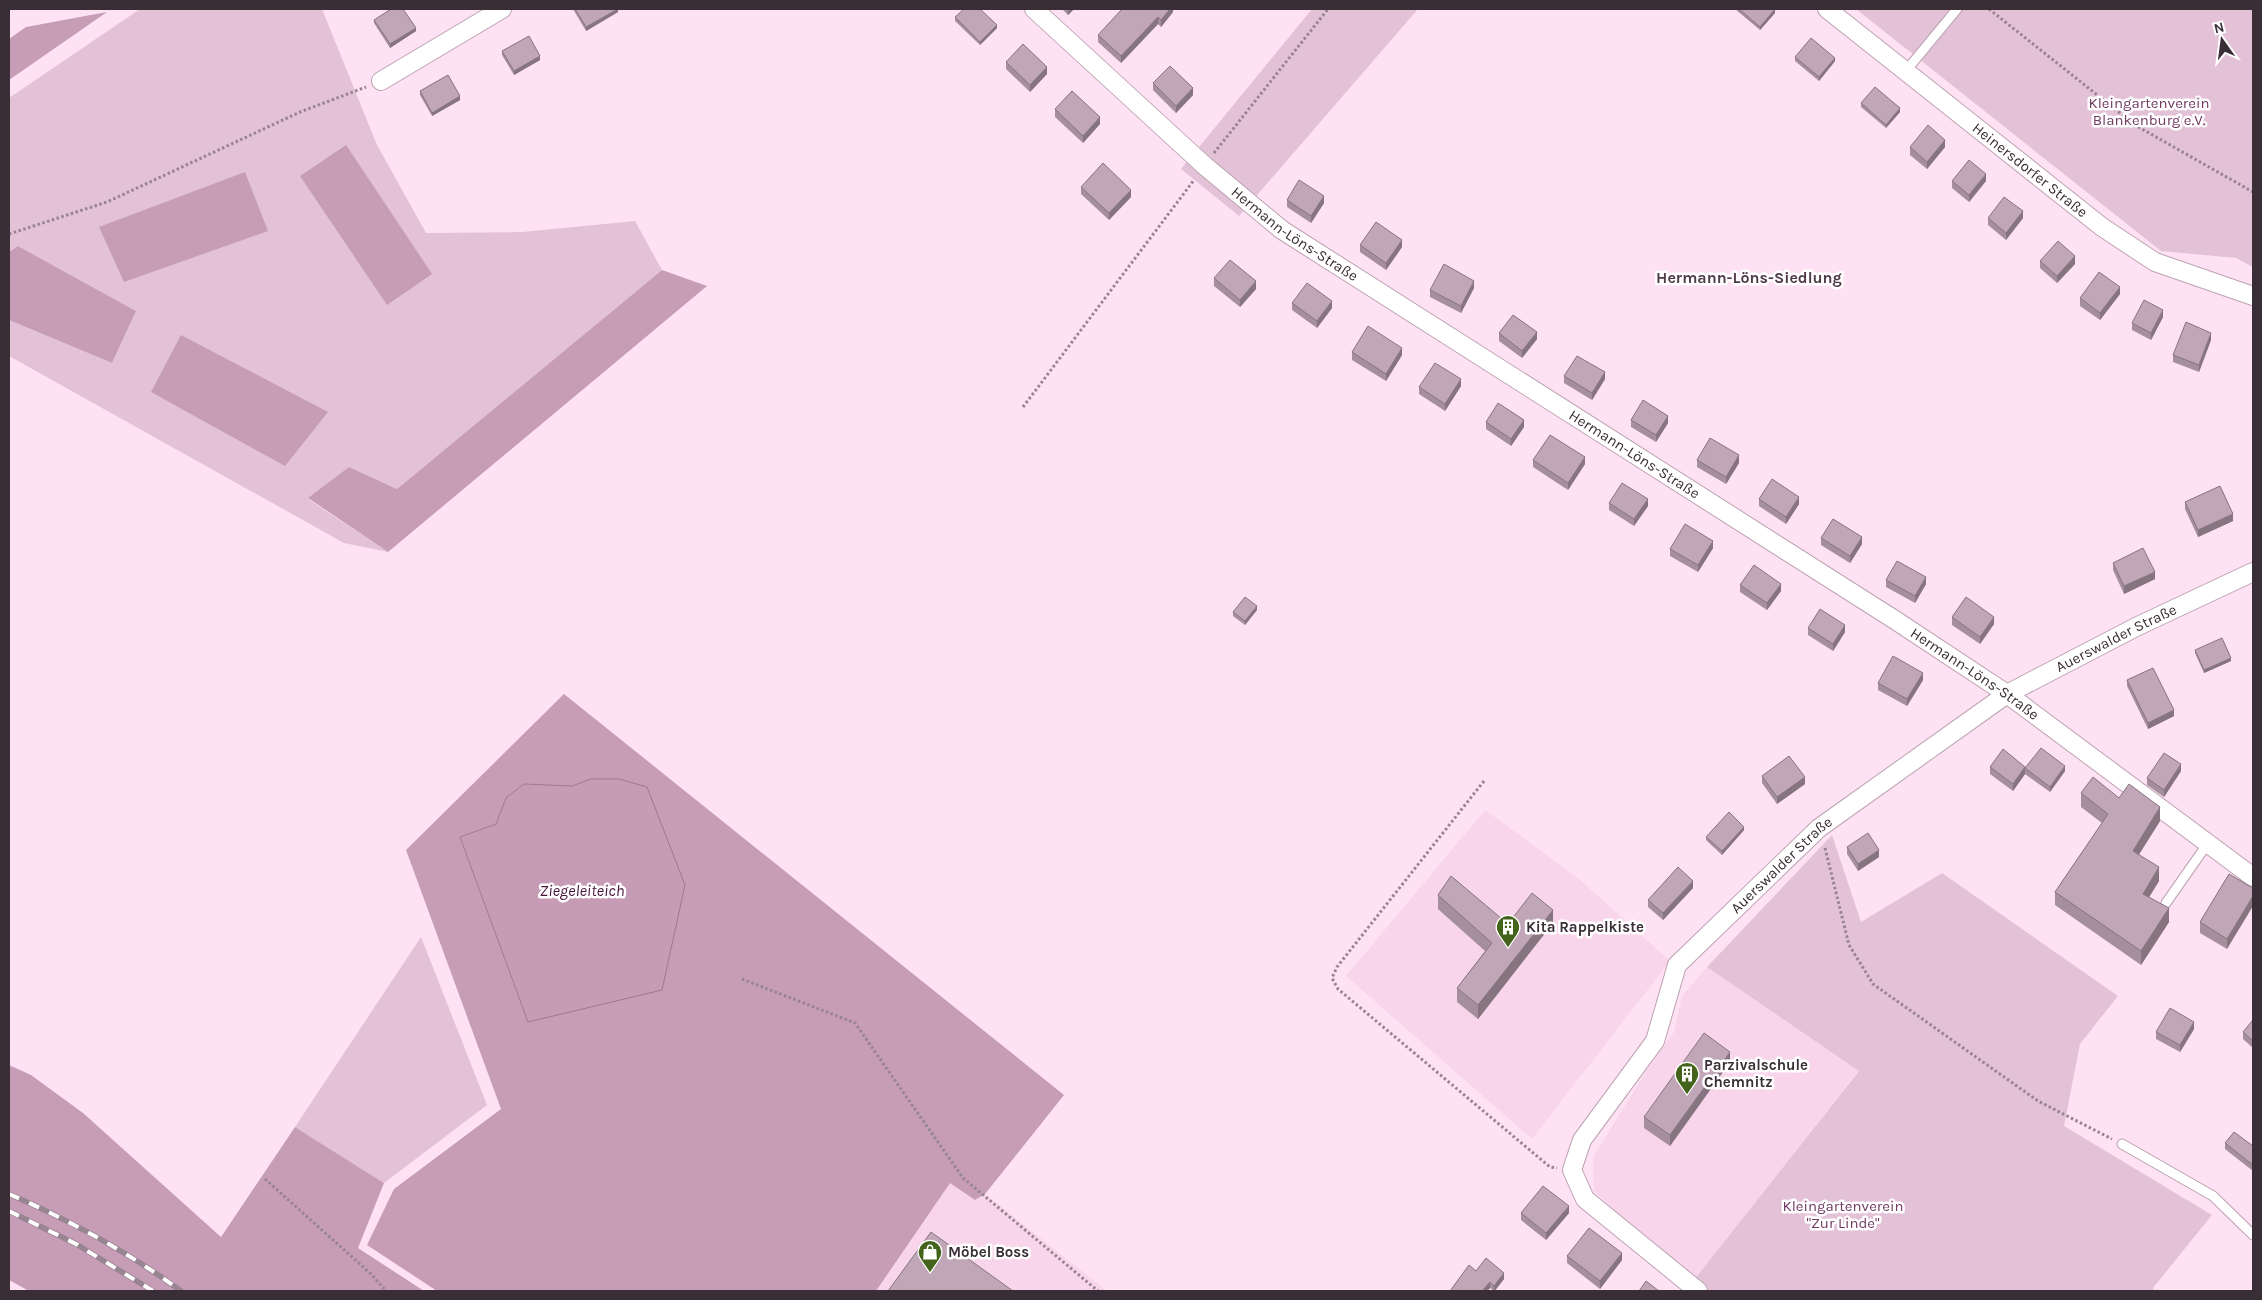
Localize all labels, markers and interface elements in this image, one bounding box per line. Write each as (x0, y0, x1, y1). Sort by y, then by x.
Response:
north arrow (2197, 15, 2247, 65)
text: N (2212, 18, 2226, 37)
park label: Kleingartenverein Blankenburg e.V. (2089, 94, 2209, 129)
street label: Heinersdorfer Straße (1969, 119, 2091, 221)
street label: Hermann-Löns-Straße (1228, 183, 1362, 285)
district label: Hermann-Löns-Siedlung (1656, 268, 1842, 287)
street label: Hermann-Löns-Straße (1566, 406, 1703, 503)
street label: Auerswalder Straße (2053, 600, 2179, 676)
street label: Hermann-Löns-Straße (1907, 624, 2043, 724)
street label: Auerswalder Straße (1727, 813, 1836, 917)
water label: Ziegeleiteich (540, 881, 624, 900)
building icon: Kita Rappelkiste (1495, 914, 1521, 948)
place label: Kita Rappelkiste (1526, 918, 1644, 936)
place label: Parzivalschule Chemnitz (1704, 1056, 1808, 1091)
building icon: Parzivalschule Chemnitz (1674, 1061, 1700, 1095)
park label: Kleingartenverein "Zur Linde" (1783, 1197, 1903, 1232)
shop icon: Möbel Boss (917, 1239, 943, 1273)
place label: Möbel Boss (948, 1243, 1029, 1261)

